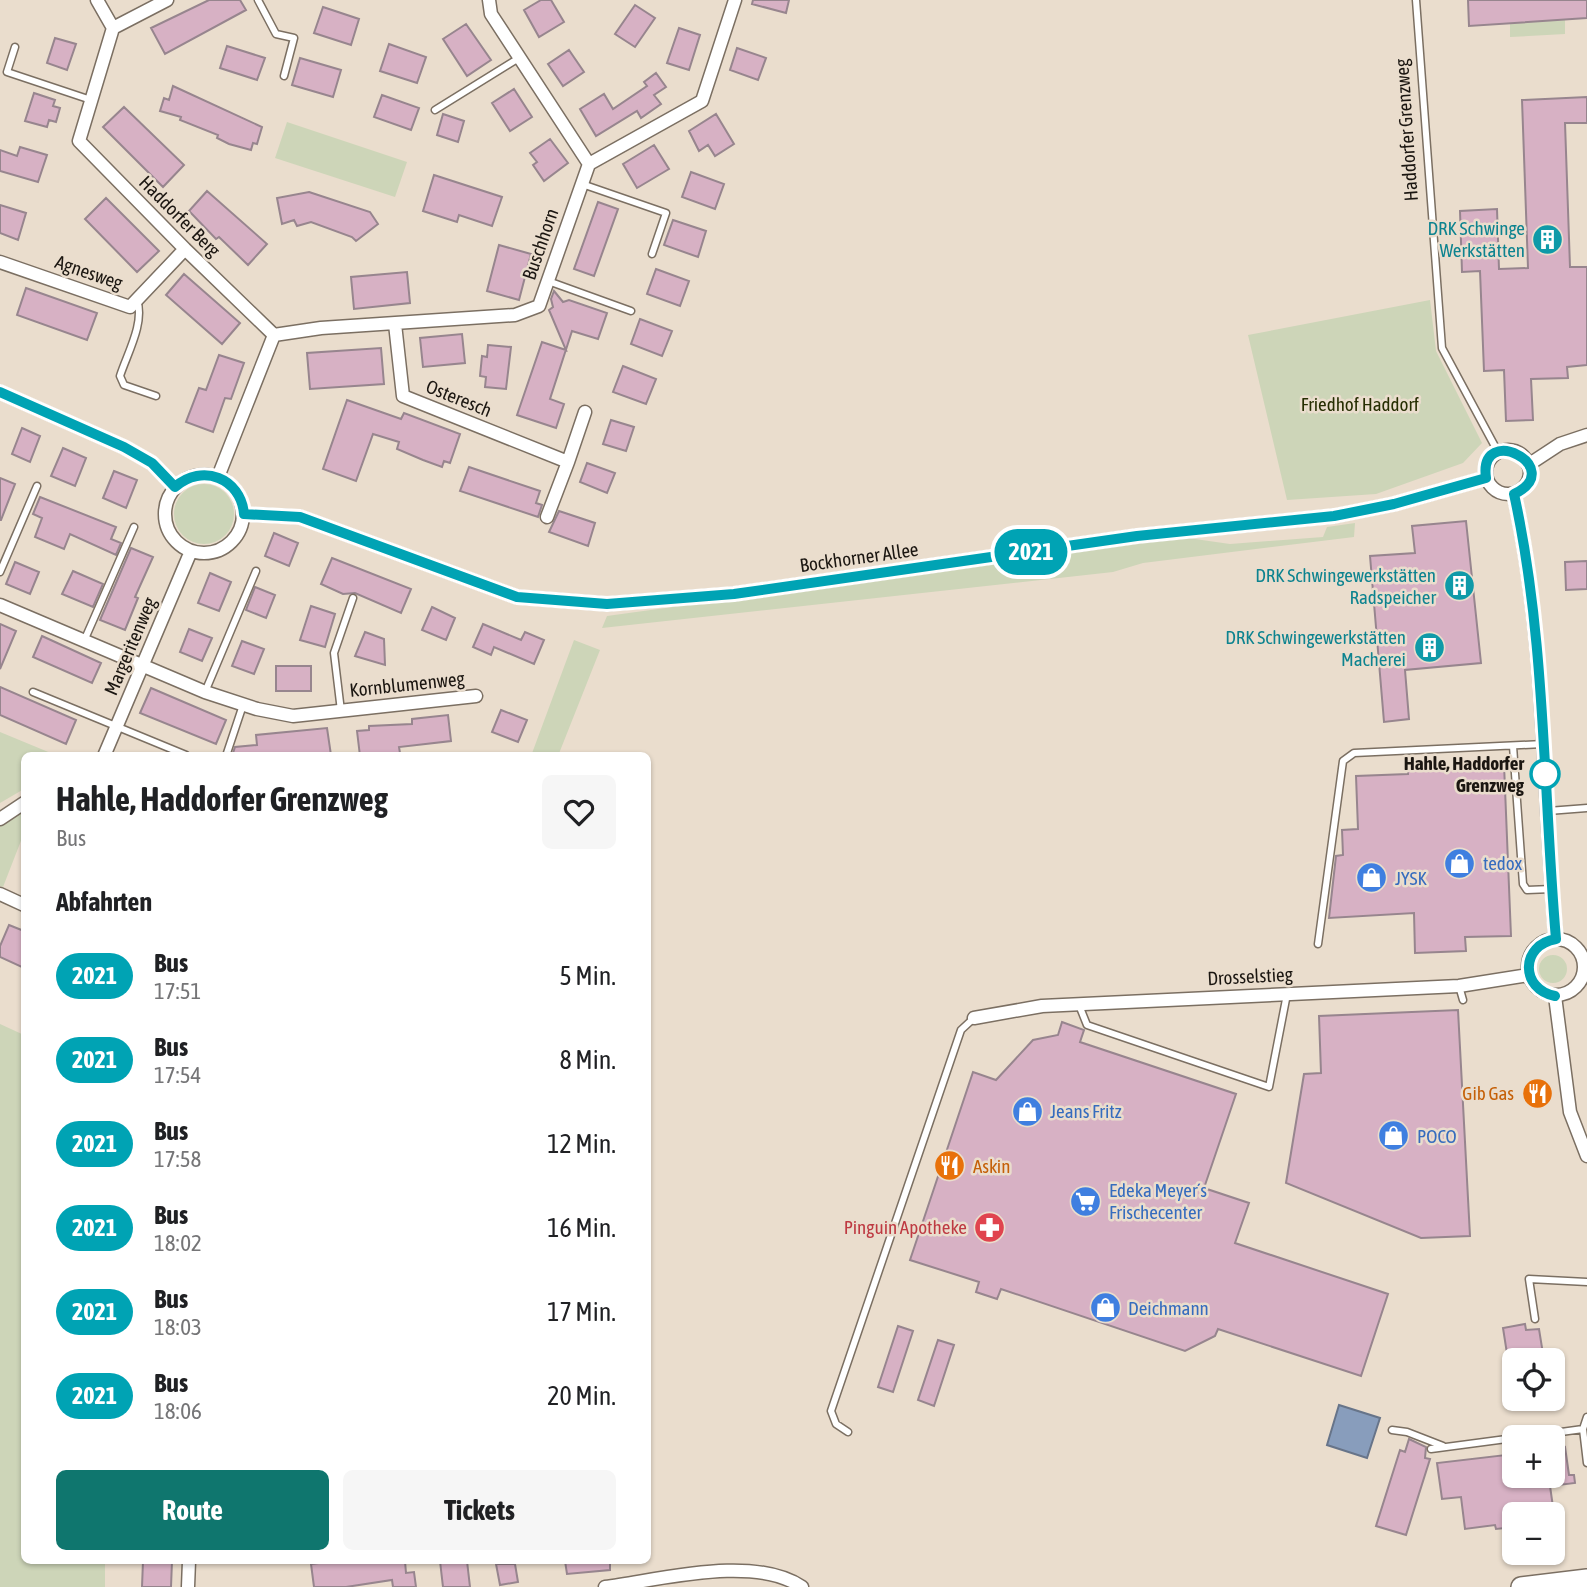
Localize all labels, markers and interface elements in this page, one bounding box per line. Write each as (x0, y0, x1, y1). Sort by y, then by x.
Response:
street label: Haddorfer Grenzweg (1390, 57, 1422, 202)
street label: Haddorfer Berg (135, 171, 226, 262)
street label: Buschhorn (518, 205, 562, 283)
place label: DRK Schwinge Werkstätten (1427, 217, 1525, 261)
building icon: DRK Schwinge Werkstätten (1531, 222, 1565, 256)
street label: Agnesweg (52, 250, 126, 294)
street label: Osteresch (423, 375, 495, 421)
park label: Friedhof Haddorf (1301, 393, 1419, 415)
line badge: 2021 (982, 529, 1080, 575)
street label: Bockhorner Allee (798, 538, 920, 576)
text: 2021 (1008, 538, 1054, 565)
place label: DRK Schwingewerkstätten Radspeicher (1255, 564, 1436, 608)
building icon: DRK Schwingewerkstätten Radspeicher (1442, 569, 1476, 603)
street label: Margeritenweg (100, 593, 161, 698)
place label: DRK Schwingewerkstätten Macherei (1225, 626, 1406, 670)
building icon: DRK Schwingewerkstätten Macherei (1412, 631, 1446, 665)
street label: Kornblumenweg (348, 667, 466, 701)
place label: Hahle, Haddorfer Grenzweg (1404, 752, 1525, 796)
marker: Hahle, Haddorfer Grenzweg (1530, 759, 1560, 789)
button: heart (542, 775, 616, 849)
text: Hahle, Haddorfer Grenzweg (56, 780, 388, 818)
text: Bus (56, 825, 86, 851)
shop icon: tedox (1443, 846, 1477, 880)
place label: tedox (1483, 852, 1523, 874)
shop icon: JYSK (1355, 861, 1389, 895)
place label: JYSK (1395, 867, 1428, 889)
text: Abfahrten (56, 887, 152, 917)
text: Bus (154, 948, 188, 978)
text: 5 Min. (560, 961, 616, 991)
text: 2021 (72, 962, 117, 989)
street label: Drosselstieg (1207, 963, 1294, 989)
text: 17:51 (154, 978, 201, 1004)
text: Bus (154, 1032, 188, 1062)
text: 8 Min. (560, 1045, 616, 1075)
text: 2021 (72, 1046, 117, 1073)
text: 17:54 (154, 1062, 201, 1088)
restaurant icon: Gib Gas (1520, 1076, 1554, 1110)
place label: Gib Gas (1462, 1082, 1514, 1104)
shop icon: Jeans Fritz (1010, 1094, 1044, 1128)
place label: Jeans Fritz (1050, 1100, 1122, 1122)
text: Bus (154, 1116, 188, 1146)
shop icon: POCO (1377, 1119, 1411, 1153)
place label: POCO (1417, 1125, 1457, 1147)
text: 12 Min. (547, 1129, 616, 1159)
text: 2021 (72, 1130, 117, 1157)
text: 17:58 (154, 1146, 201, 1172)
restaurant icon: Askin (933, 1149, 967, 1183)
place label: Askin (973, 1155, 1010, 1177)
place label: Edeka Meyer´s Frischecenter (1109, 1179, 1207, 1223)
supermarket icon: Edeka Meyer´s Frischecenter (1069, 1184, 1103, 1218)
text: Bus (154, 1200, 188, 1230)
pharmacy icon: Pinguin Apotheke (973, 1210, 1007, 1244)
text: 16 Min. (547, 1213, 616, 1243)
text: 2021 (72, 1214, 117, 1241)
place label: Pinguin Apotheke (844, 1216, 967, 1238)
text: 18:02 (154, 1230, 202, 1256)
text: Bus (154, 1284, 188, 1314)
shop icon: Deichmann (1088, 1291, 1122, 1325)
text: 17 Min. (547, 1297, 616, 1327)
place label: Deichmann (1128, 1297, 1209, 1319)
text: 2021 (72, 1298, 117, 1325)
text: 18:03 (154, 1314, 202, 1340)
map controls (1502, 1348, 1565, 1565)
button: locate (1502, 1348, 1565, 1411)
text: Bus (154, 1368, 188, 1398)
text: 20 Min. (547, 1381, 616, 1411)
text: 2021 (72, 1382, 117, 1409)
text: 18:06 (154, 1398, 202, 1424)
button: + (1502, 1425, 1565, 1488)
button: Route (56, 1470, 329, 1550)
button: Tickets (343, 1470, 616, 1550)
button: − (1502, 1502, 1565, 1565)

